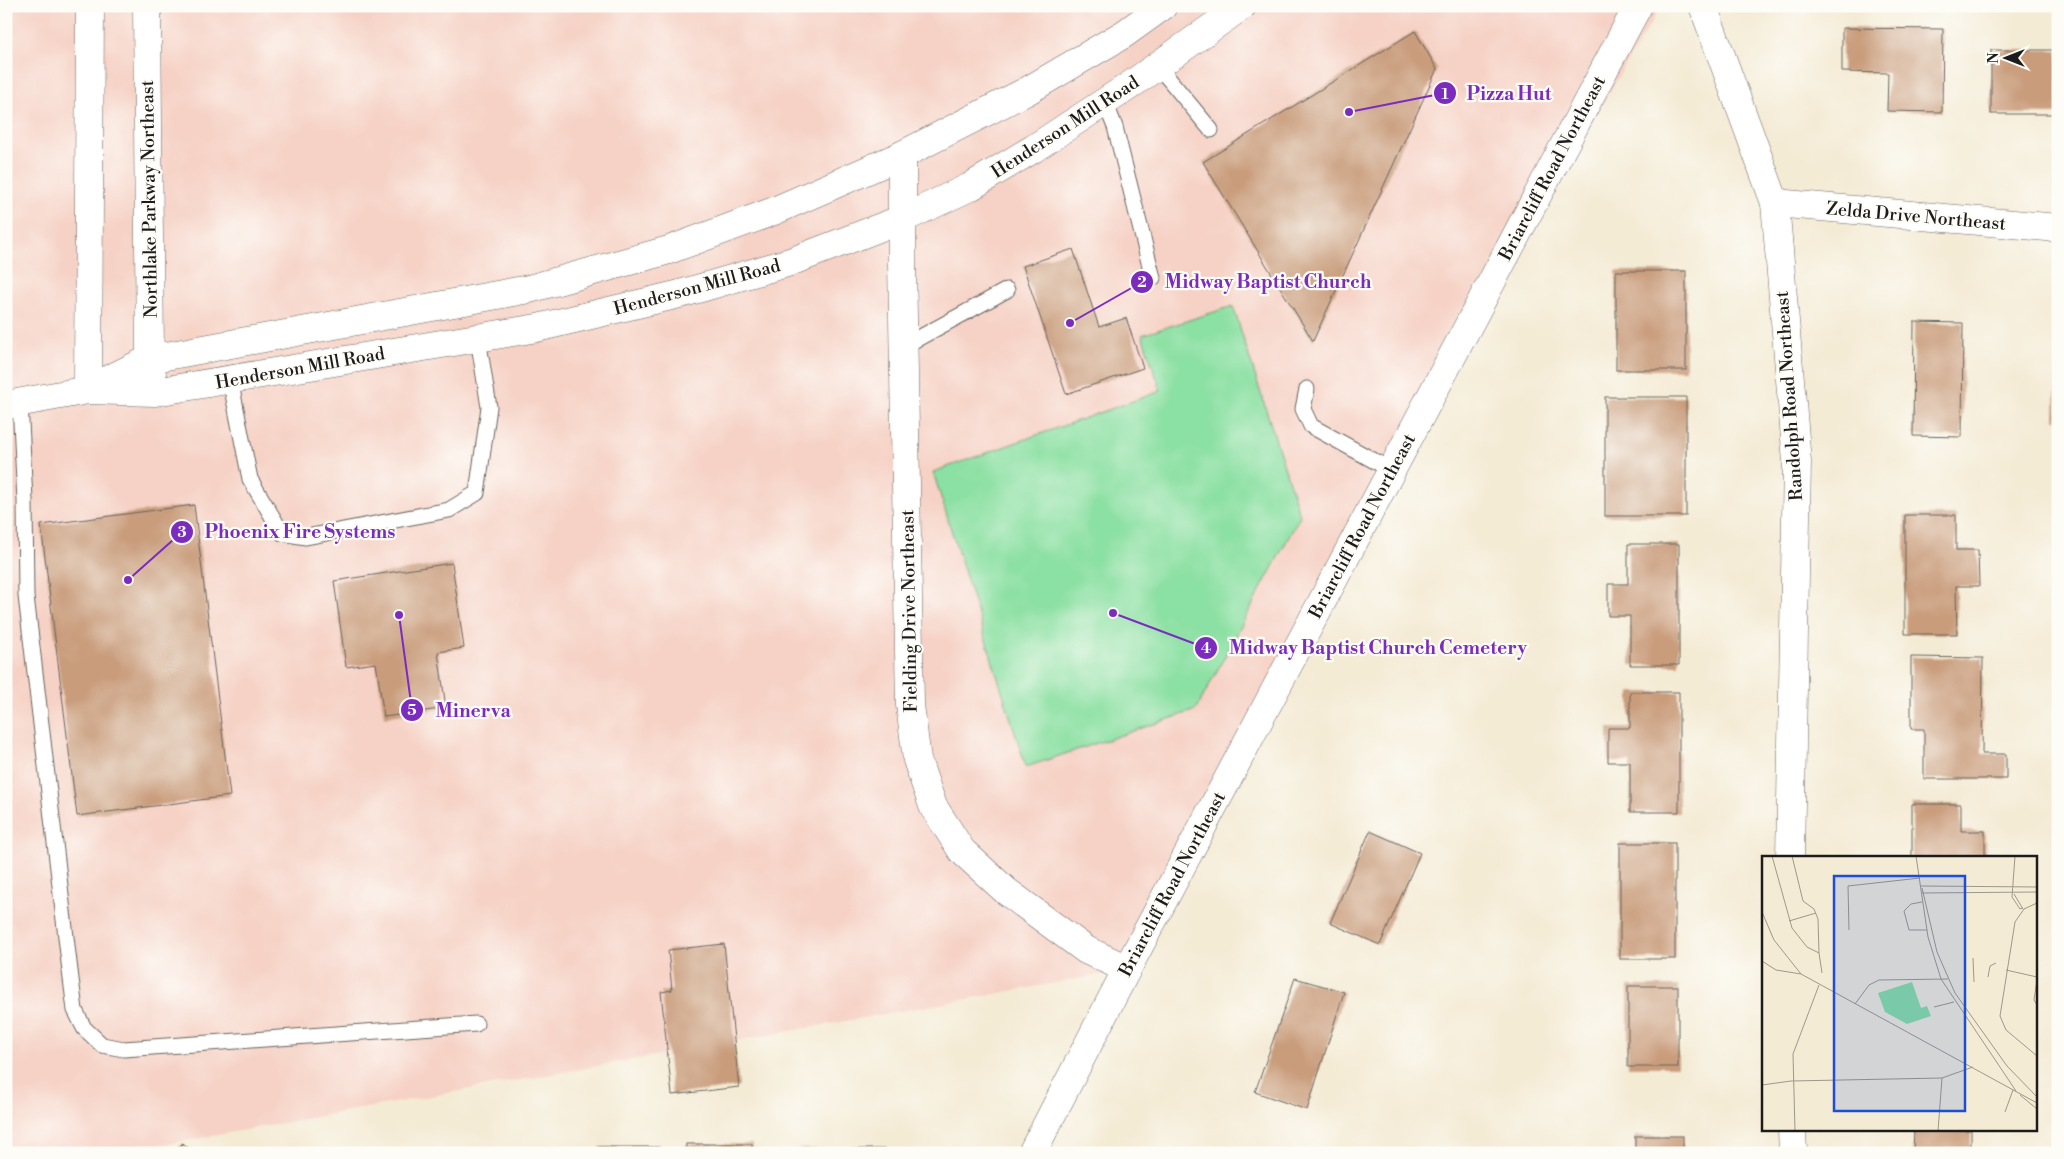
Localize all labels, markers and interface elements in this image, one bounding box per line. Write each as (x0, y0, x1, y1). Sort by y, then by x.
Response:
north arrow (1982, 32, 2032, 82)
text: N (1985, 52, 2003, 64)
street label: Henderson Mill Road (987, 71, 1144, 184)
street label: Briarcliff Road Northeast (1493, 71, 1611, 265)
callout: Pizza Hut (1432, 76, 1562, 110)
street label: Northlake Parkway Northeast (136, 79, 163, 318)
text: Pizza Hut (1467, 82, 1552, 106)
text: 1 (1441, 85, 1449, 104)
street label: Zelda Drive Northeast (1825, 197, 2007, 236)
street label: Henderson Mill Road (611, 254, 784, 321)
callout: Midway Baptist Church (1130, 265, 1382, 299)
text: Midway Baptist Church (1165, 270, 1372, 294)
text: 2 (1137, 273, 1147, 292)
street label: Randolph Road Northeast (1771, 290, 1808, 502)
street label: Henderson Mill Road (214, 342, 387, 395)
street label: Briarcliff Road Northeast (1303, 429, 1421, 623)
street label: Fielding Drive Northeast (896, 509, 923, 713)
callout: Phoenix Fire Systems (170, 515, 406, 549)
text: Phoenix Fire Systems (204, 520, 396, 544)
text: 3 (177, 523, 187, 542)
callout: Midway Baptist Church Cemetery (1194, 631, 1537, 665)
text: Midway Baptist Church Cemetery (1229, 636, 1527, 660)
text: 4 (1201, 639, 1211, 658)
callout: Minerva (400, 693, 520, 727)
text: Minerva (435, 699, 511, 723)
text: 5 (407, 701, 417, 720)
street label: Briarcliff Road Northeast (1113, 787, 1231, 981)
inset map (1762, 856, 2036, 1132)

